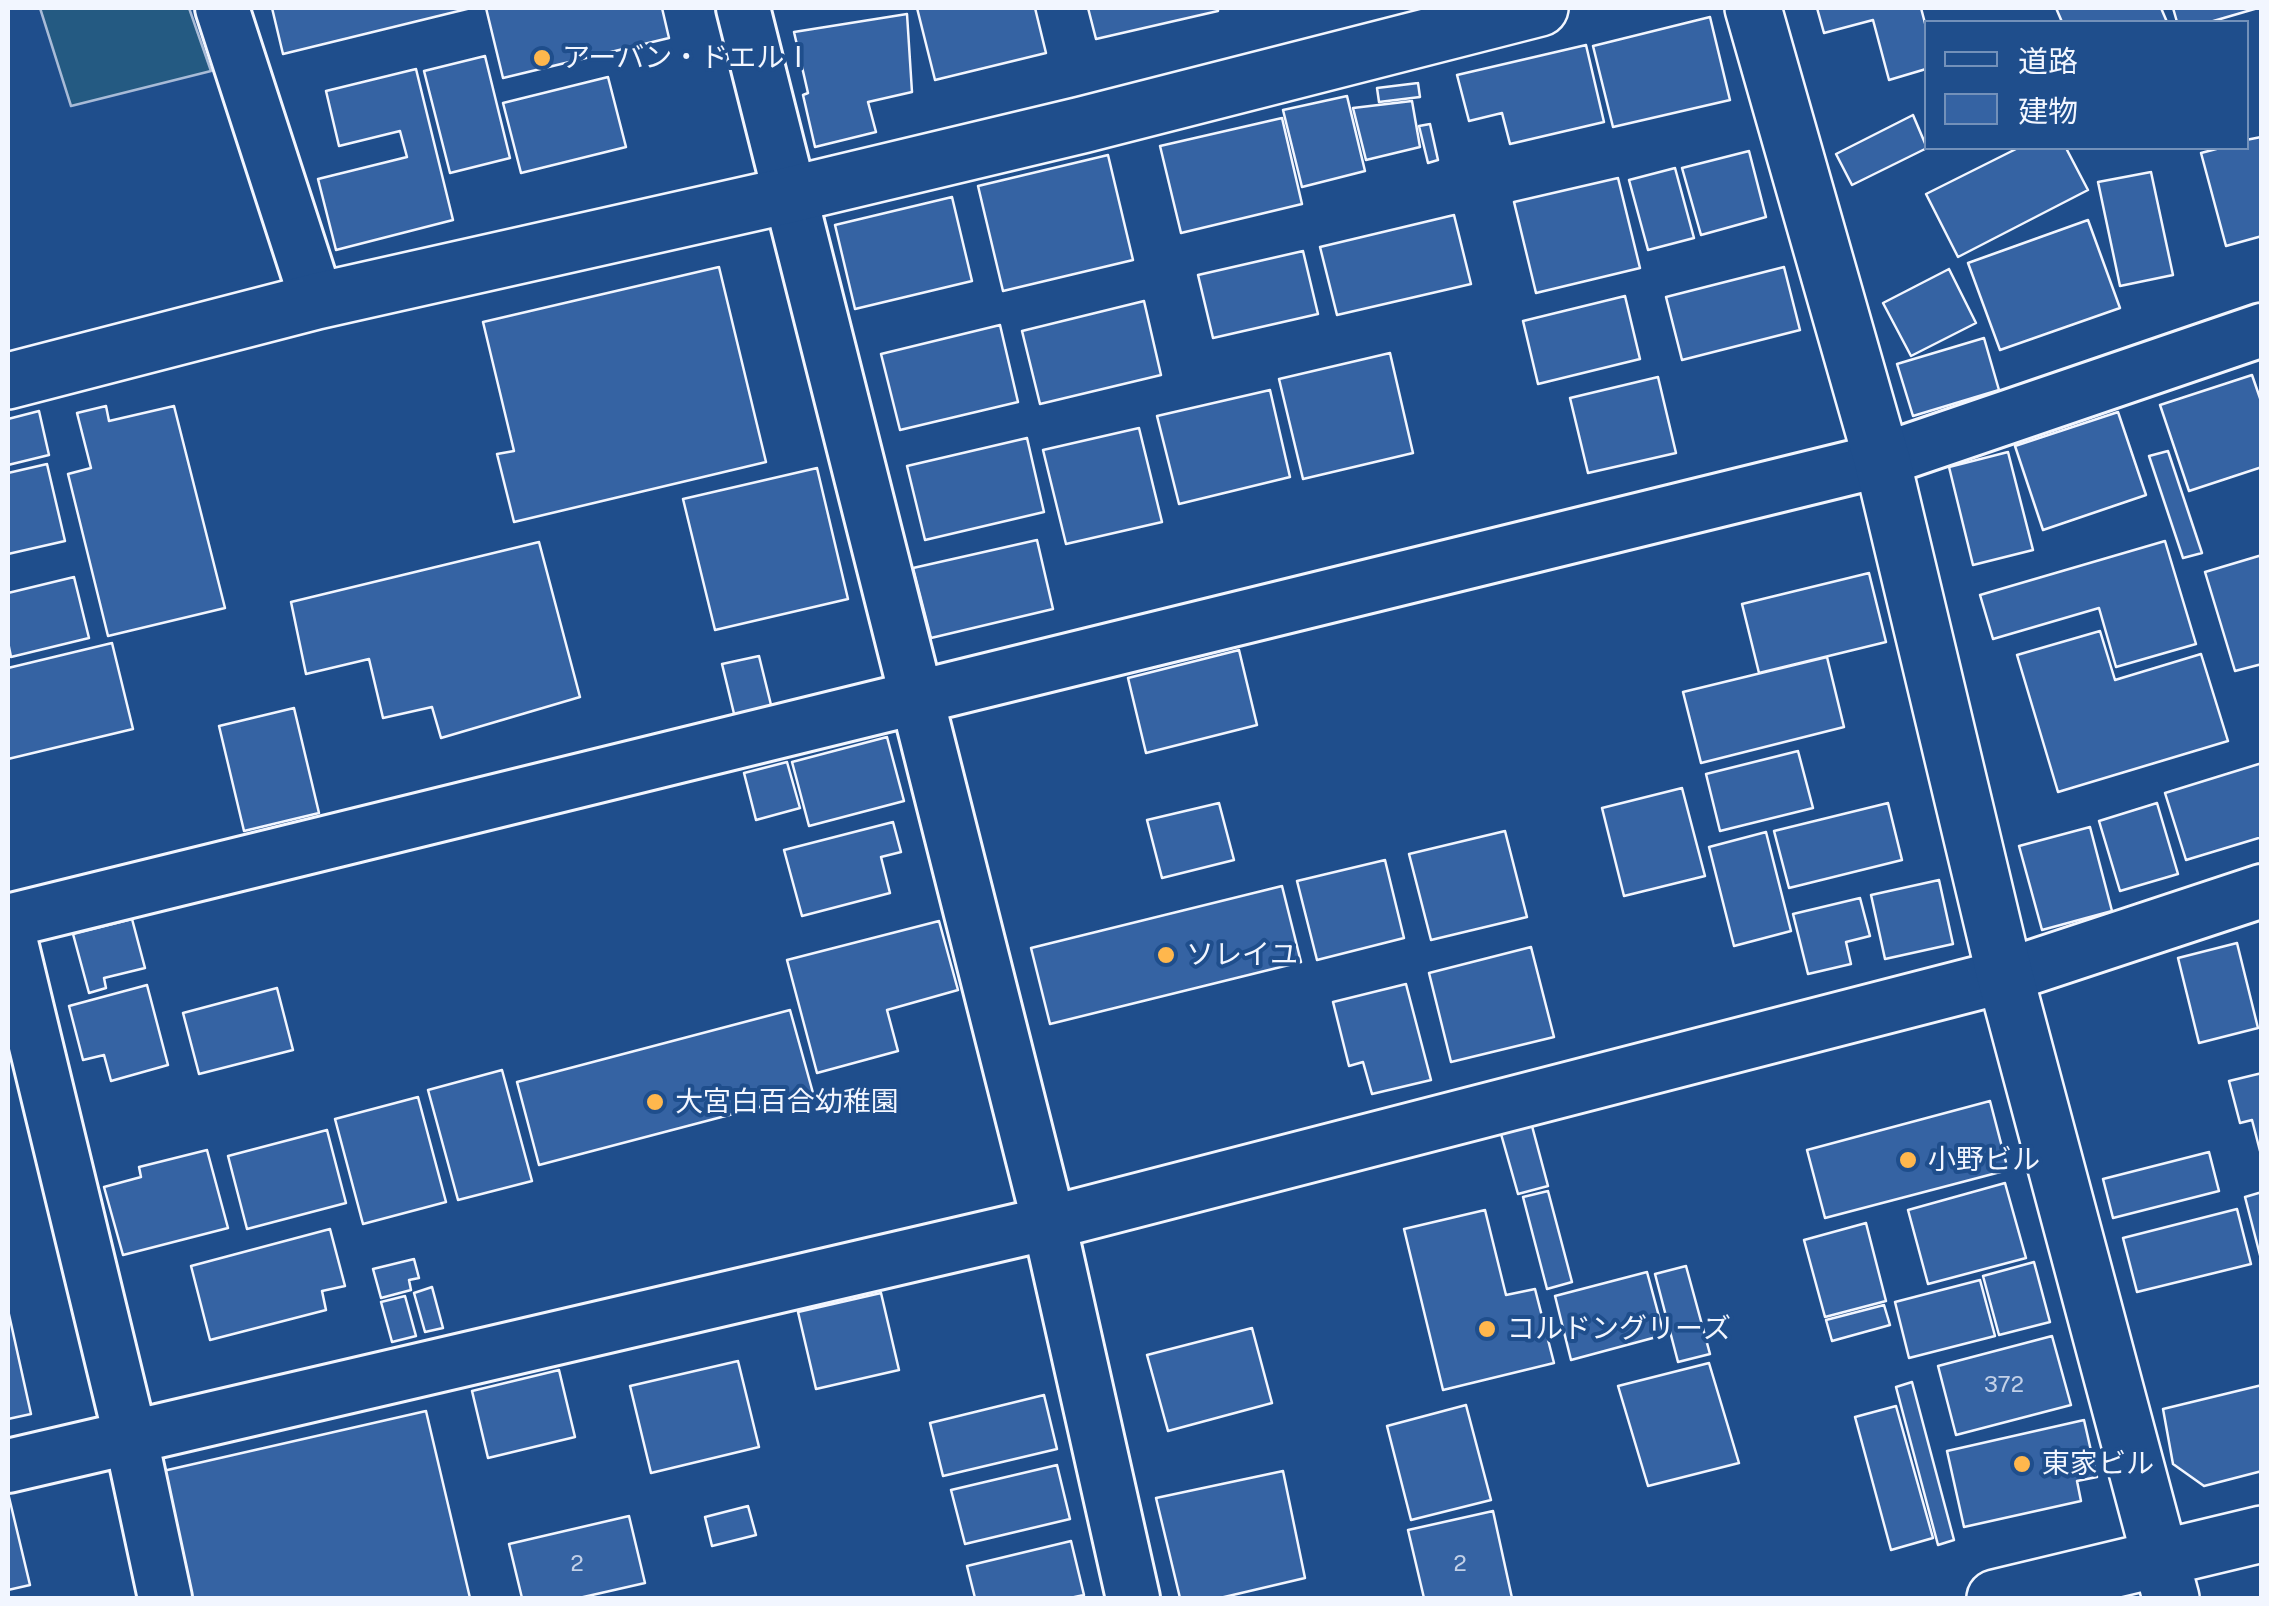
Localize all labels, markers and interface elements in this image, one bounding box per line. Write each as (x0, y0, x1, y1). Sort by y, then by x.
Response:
legend (1924, 20, 2249, 150)
place label: アーバン・ドエルⅠ (562, 41, 812, 75)
text: 道路 (2018, 43, 2078, 79)
marker: アーバン・ドエルⅠ (531, 47, 553, 69)
text: 建物 (2018, 93, 2078, 129)
place label: ソレイユ (1186, 938, 1298, 972)
marker: ソレイユ (1155, 944, 1177, 966)
place label: 大宮白百合幼稚園 (675, 1085, 899, 1119)
marker: 大宮白百合幼稚園 (644, 1091, 666, 1113)
place label: 小野ビル (1928, 1143, 2040, 1177)
marker: 小野ビル (1897, 1149, 1919, 1171)
place label: コルドングリーズ (1507, 1312, 1731, 1346)
marker: コルドングリーズ (1476, 1318, 1498, 1340)
house number: 372 (1984, 1372, 2024, 1398)
place label: 東家ビル (2042, 1447, 2154, 1481)
marker: 東家ビル (2011, 1453, 2033, 1475)
house number: 2 (570, 1551, 584, 1577)
house number: 2 (1453, 1551, 1467, 1577)

